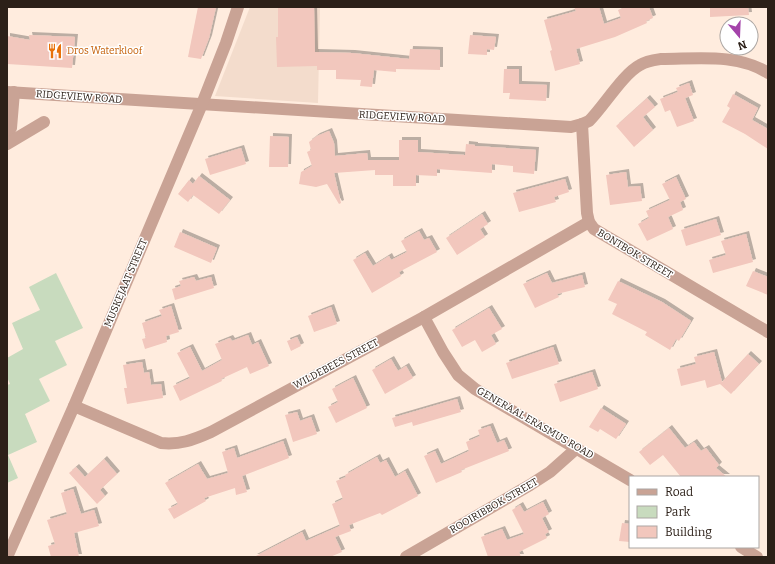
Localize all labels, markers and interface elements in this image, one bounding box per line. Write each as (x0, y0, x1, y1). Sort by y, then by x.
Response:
north arrow (719, 16, 759, 56)
text: N (735, 37, 748, 53)
restaurant icon: Dros Waterkloof (46, 42, 64, 60)
place label: Dros Waterkloof (67, 45, 144, 57)
street label: RIDGEVIEW ROAD (35, 88, 123, 106)
street label: RIDGEVIEW ROAD (359, 109, 445, 125)
street label: BONTBOK STREET (595, 227, 675, 281)
street label: MUSKEJAAT STREET (102, 237, 150, 329)
street label: WILDEBEES STREET (291, 336, 381, 392)
street label: GENERAAL ERASMUS ROAD (474, 385, 596, 461)
street label: ROOIRIBBOK STREET (448, 476, 540, 536)
legend (629, 476, 759, 548)
text: Road (665, 485, 693, 499)
text: Park (665, 505, 691, 519)
text: Building (665, 525, 712, 539)

